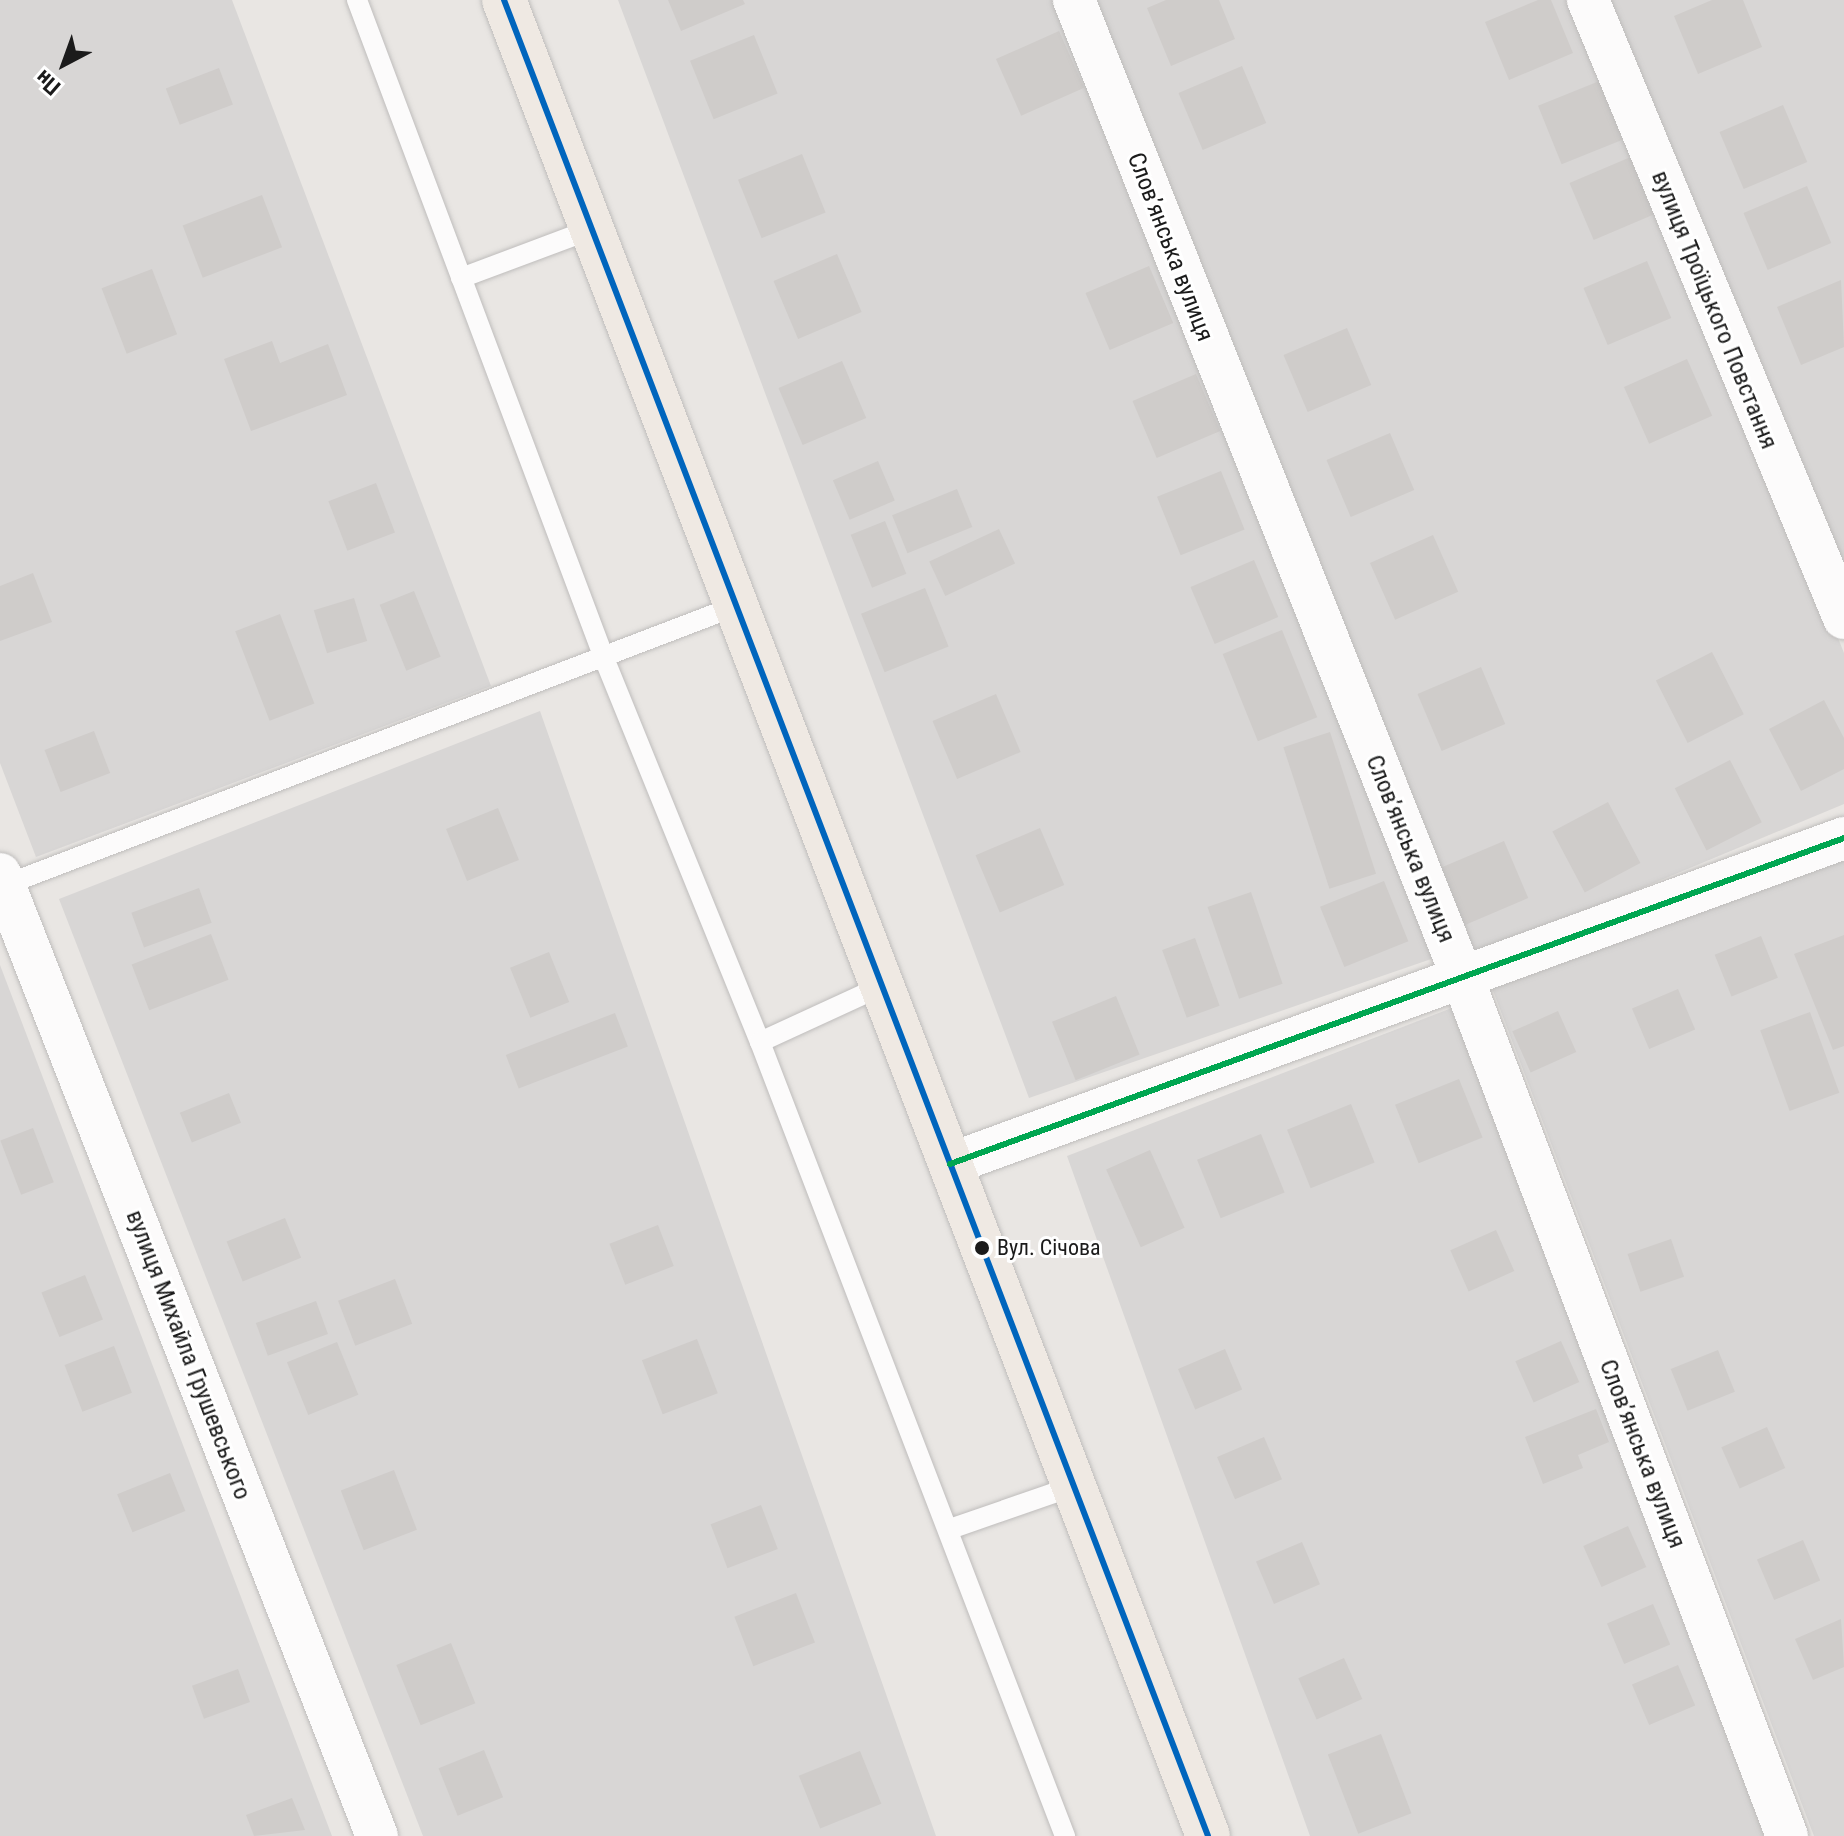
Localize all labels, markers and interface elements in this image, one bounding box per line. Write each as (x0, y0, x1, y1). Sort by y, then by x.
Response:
north arrow (24, 24, 104, 104)
text: Пн (30, 65, 65, 100)
street label: Словʼянська вулиця (1121, 149, 1219, 345)
street label: вулиця Троїцького Повстання (1645, 167, 1783, 453)
street label: Словʼянська вулиця (1359, 751, 1461, 947)
street label: вулиця Михайла Грушевського (119, 1206, 257, 1504)
place label: Вул. Січова (997, 1235, 1101, 1261)
marker: Вул. Січова (974, 1240, 990, 1256)
street label: Словʼянська вулиця (1593, 1356, 1691, 1552)

